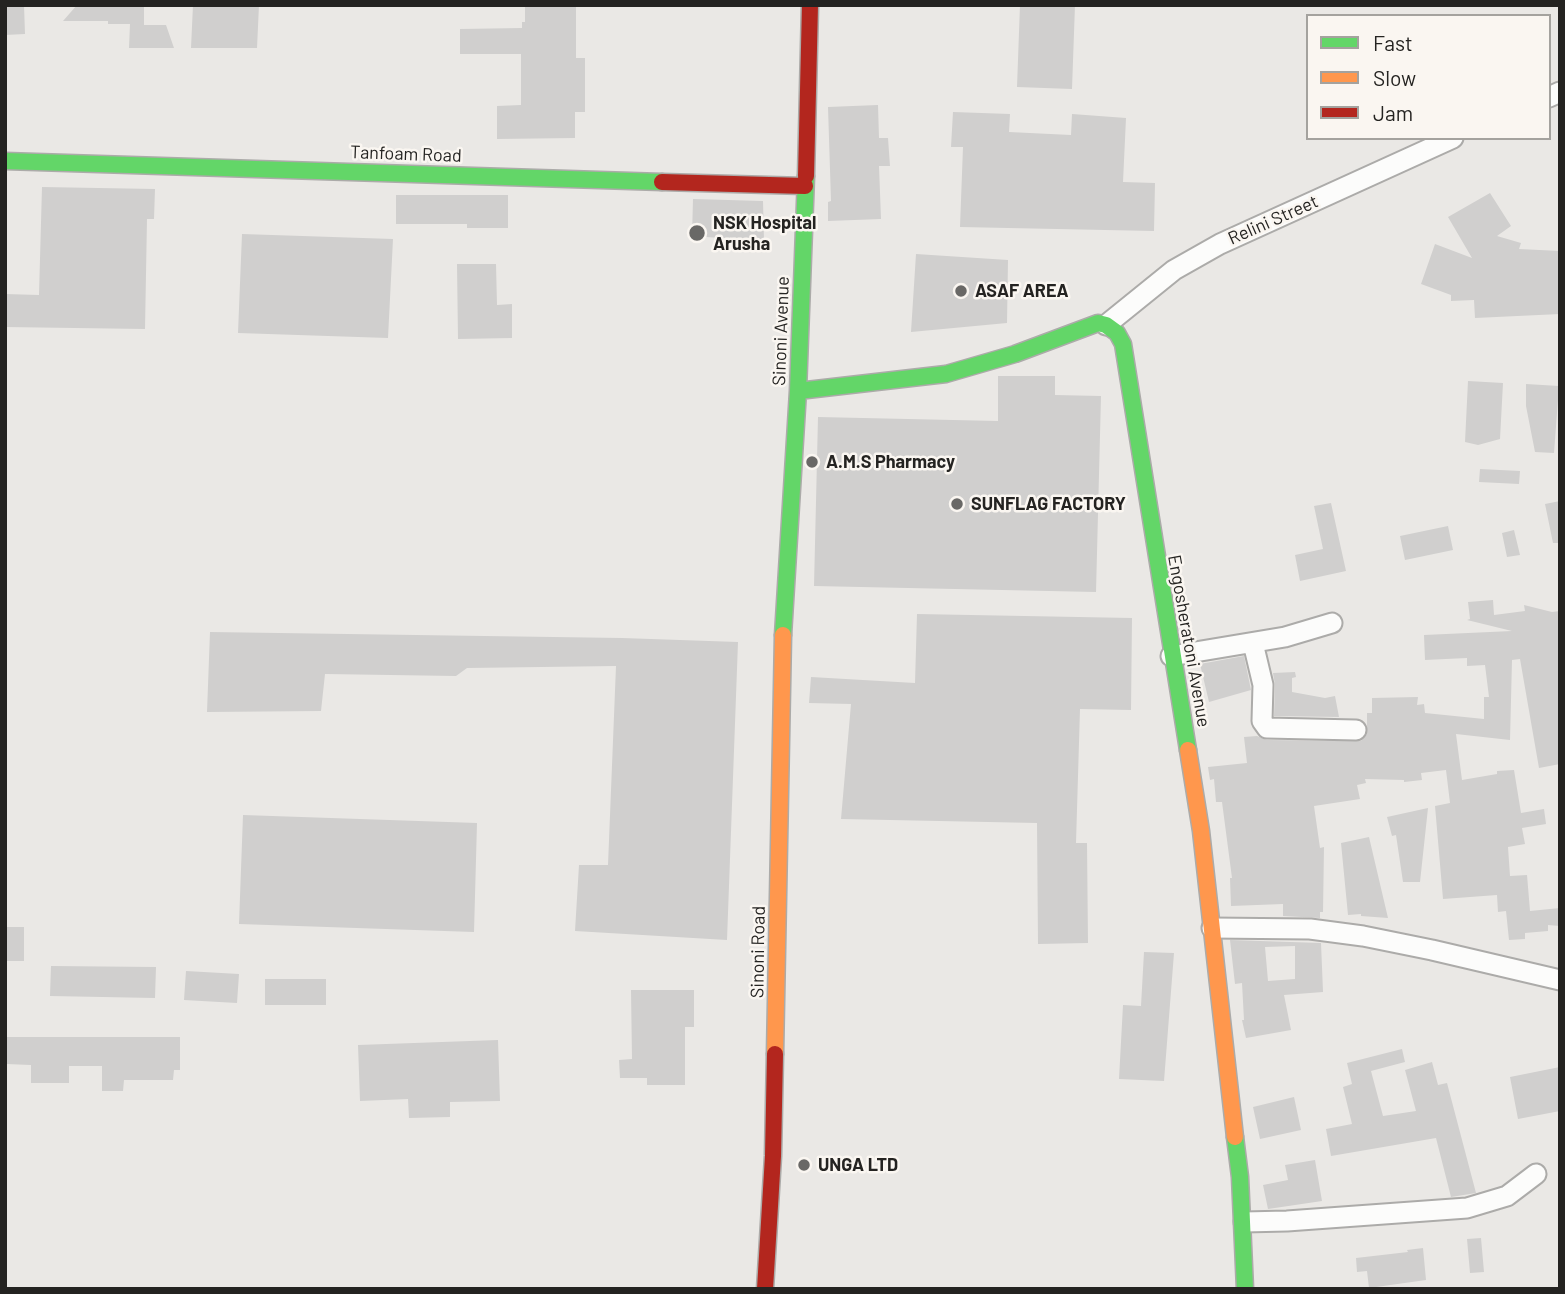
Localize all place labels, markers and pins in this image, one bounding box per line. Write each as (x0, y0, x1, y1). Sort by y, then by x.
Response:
place label: NSK Hospital Arusha (713, 212, 816, 255)
marker: NSK Hospital Arusha (687, 223, 707, 243)
place label: ASAF AREA (975, 280, 1068, 302)
marker: ASAF AREA (953, 283, 969, 299)
place label: A.M.S Pharmacy (826, 451, 955, 473)
marker: A.M.S Pharmacy (804, 454, 820, 470)
place label: SUNFLAG FACTORY (971, 493, 1126, 515)
marker: SUNFLAG FACTORY (949, 496, 965, 512)
place label: UNGA LTD (818, 1154, 898, 1176)
marker: UNGA LTD (796, 1157, 812, 1173)

